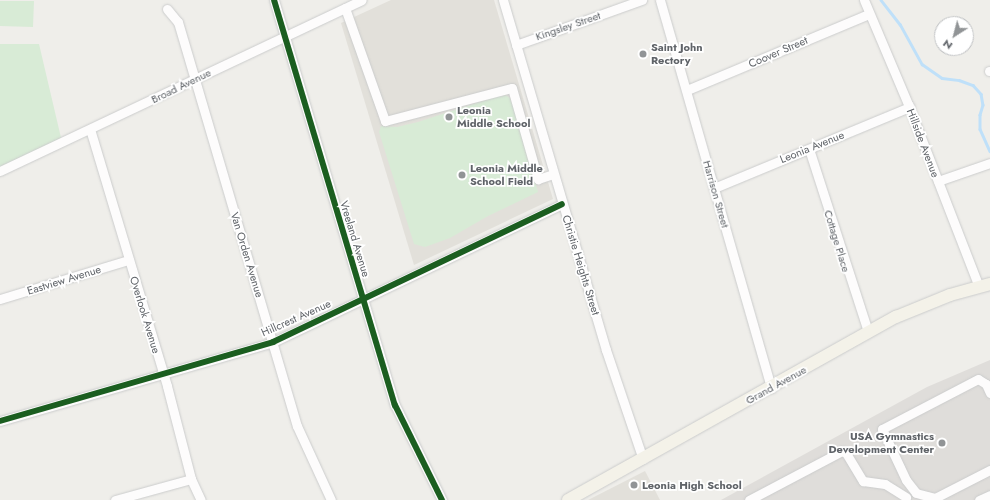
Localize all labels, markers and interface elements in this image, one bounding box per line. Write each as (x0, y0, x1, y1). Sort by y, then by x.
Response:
street label: Kingsley Street (534, 9, 602, 43)
north arrow (934, 16, 974, 56)
street label: Coover Street (746, 34, 810, 70)
text: N (939, 36, 956, 54)
place label: Saint John Rectory (651, 41, 703, 67)
marker: Saint John Rectory (638, 49, 648, 59)
street label: Broad Avenue (149, 66, 213, 106)
place label: Leonia Middle School (457, 104, 531, 130)
street label: Hillside Avenue (904, 107, 942, 179)
marker: Leonia Middle School (444, 112, 454, 122)
street label: Leonia Avenue (778, 128, 846, 166)
street label: Harrison Street (700, 159, 732, 229)
place label: Leonia Middle School Field (470, 162, 543, 188)
marker: Leonia Middle School Field (457, 170, 467, 180)
street label: Vreeland Avenue (337, 199, 373, 279)
street label: Cottage Place (821, 208, 853, 274)
street label: Van Orden Avenue (228, 211, 266, 299)
street label: Christie Heights Street (560, 213, 602, 317)
street label: Eastview Avenue (25, 262, 103, 298)
street label: Overlook Avenue (127, 275, 163, 355)
street label: Hillcrest Avenue (259, 297, 333, 339)
street label: Grand Avenue (743, 363, 809, 407)
place label: USA Gymnastics Development Center (829, 430, 934, 456)
marker: USA Gymnastics Development Center (937, 438, 947, 448)
place label: Leonia High School (642, 478, 742, 492)
marker: Leonia High School (629, 480, 639, 490)

